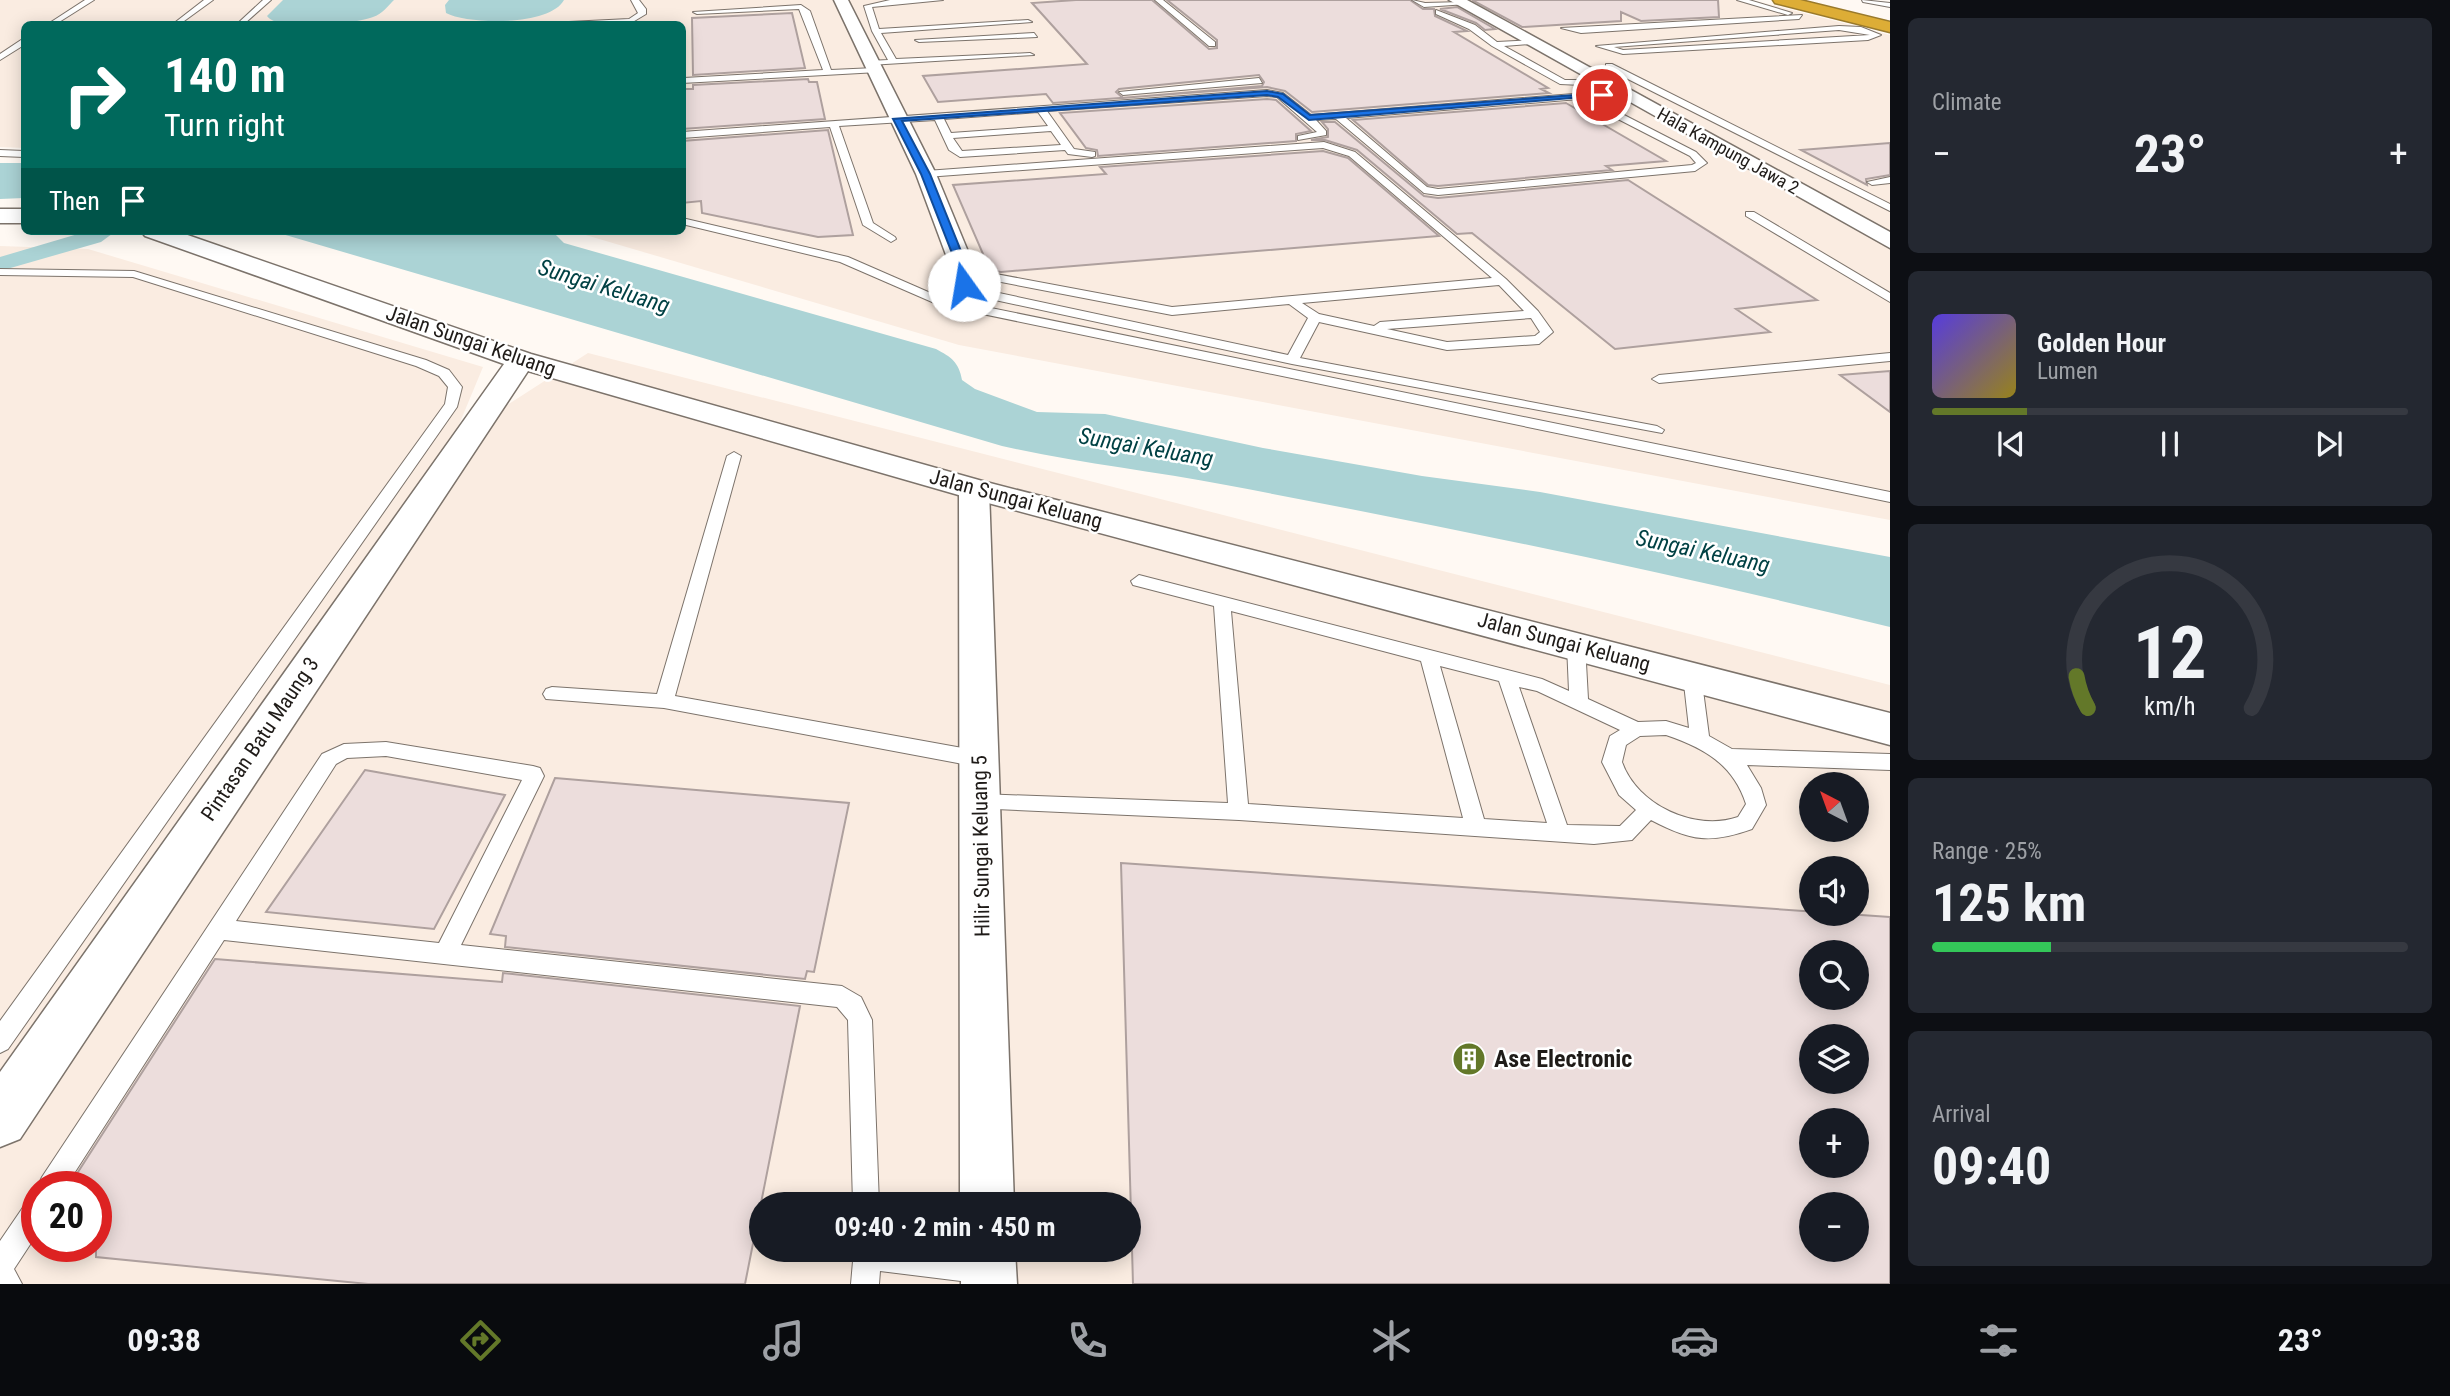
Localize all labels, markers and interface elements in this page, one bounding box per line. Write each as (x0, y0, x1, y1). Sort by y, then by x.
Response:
text: 140 m (164, 47, 286, 104)
icon: right (49, 49, 140, 140)
pin (1572, 65, 1632, 125)
icon: arrive (1583, 76, 1621, 114)
text: Climate (1932, 89, 2002, 116)
street label: Hala Kampung Jawa 2 (1654, 103, 1803, 198)
text: Turn right (164, 106, 285, 144)
text: 23° (2134, 124, 2206, 185)
text: − (1932, 132, 1951, 176)
text: + (2389, 132, 2408, 176)
icon: arrive (114, 182, 152, 220)
text: Then (49, 186, 100, 216)
position arrow (927, 248, 1001, 322)
water label: Sungai Keluang (535, 254, 673, 319)
street label: Jalan Sungai Keluang (383, 301, 559, 381)
text: Golden Hour (2037, 328, 2166, 358)
text: Lumen (2037, 358, 2098, 385)
water label: Sungai Keluang (1077, 422, 1215, 473)
icon: previous (1992, 425, 2030, 463)
icon: pause (2151, 425, 2189, 463)
icon: next (2310, 425, 2348, 463)
street label: Jalan Sungai Keluang (927, 464, 1105, 534)
water label: Sungai Keluang (1634, 524, 1772, 579)
street label: Jalan Sungai Keluang (1475, 607, 1653, 677)
text: 12 (2133, 610, 2207, 696)
street label: Pintasan Batu Maung 3 (196, 653, 324, 825)
text: km/h (2144, 692, 2196, 721)
street label: Hilir Sungai Keluang 5 (967, 755, 995, 937)
north arrow (1799, 772, 1869, 842)
map controls (1799, 772, 1869, 1262)
text: Range · 25% (1932, 838, 2042, 865)
button: sound (1799, 856, 1869, 926)
text: 125 km (1932, 873, 2086, 934)
button: search (1799, 940, 1869, 1010)
button: layers (1799, 1024, 1869, 1094)
building icon: Ase Electronic (1450, 1040, 1488, 1078)
place label: Ase Electronic (1494, 1045, 1632, 1073)
text: Arrival (1932, 1101, 1991, 1128)
button: + (1799, 1108, 1869, 1178)
text: 09:40 (1932, 1136, 2051, 1197)
speed limit sign: 20 (21, 1171, 112, 1262)
button: − (1799, 1192, 1869, 1262)
text: 09:40 · 2 min · 450 m (835, 1212, 1055, 1242)
icon: directions (456, 1316, 505, 1365)
icon: music (759, 1316, 808, 1365)
icon: phone (1063, 1316, 1112, 1365)
icon: climate (1367, 1316, 1416, 1365)
icon: car (1670, 1316, 1719, 1365)
icon: filters (1974, 1316, 2023, 1365)
text: 09:38 (127, 1321, 201, 1359)
text: 23° (2278, 1321, 2323, 1359)

